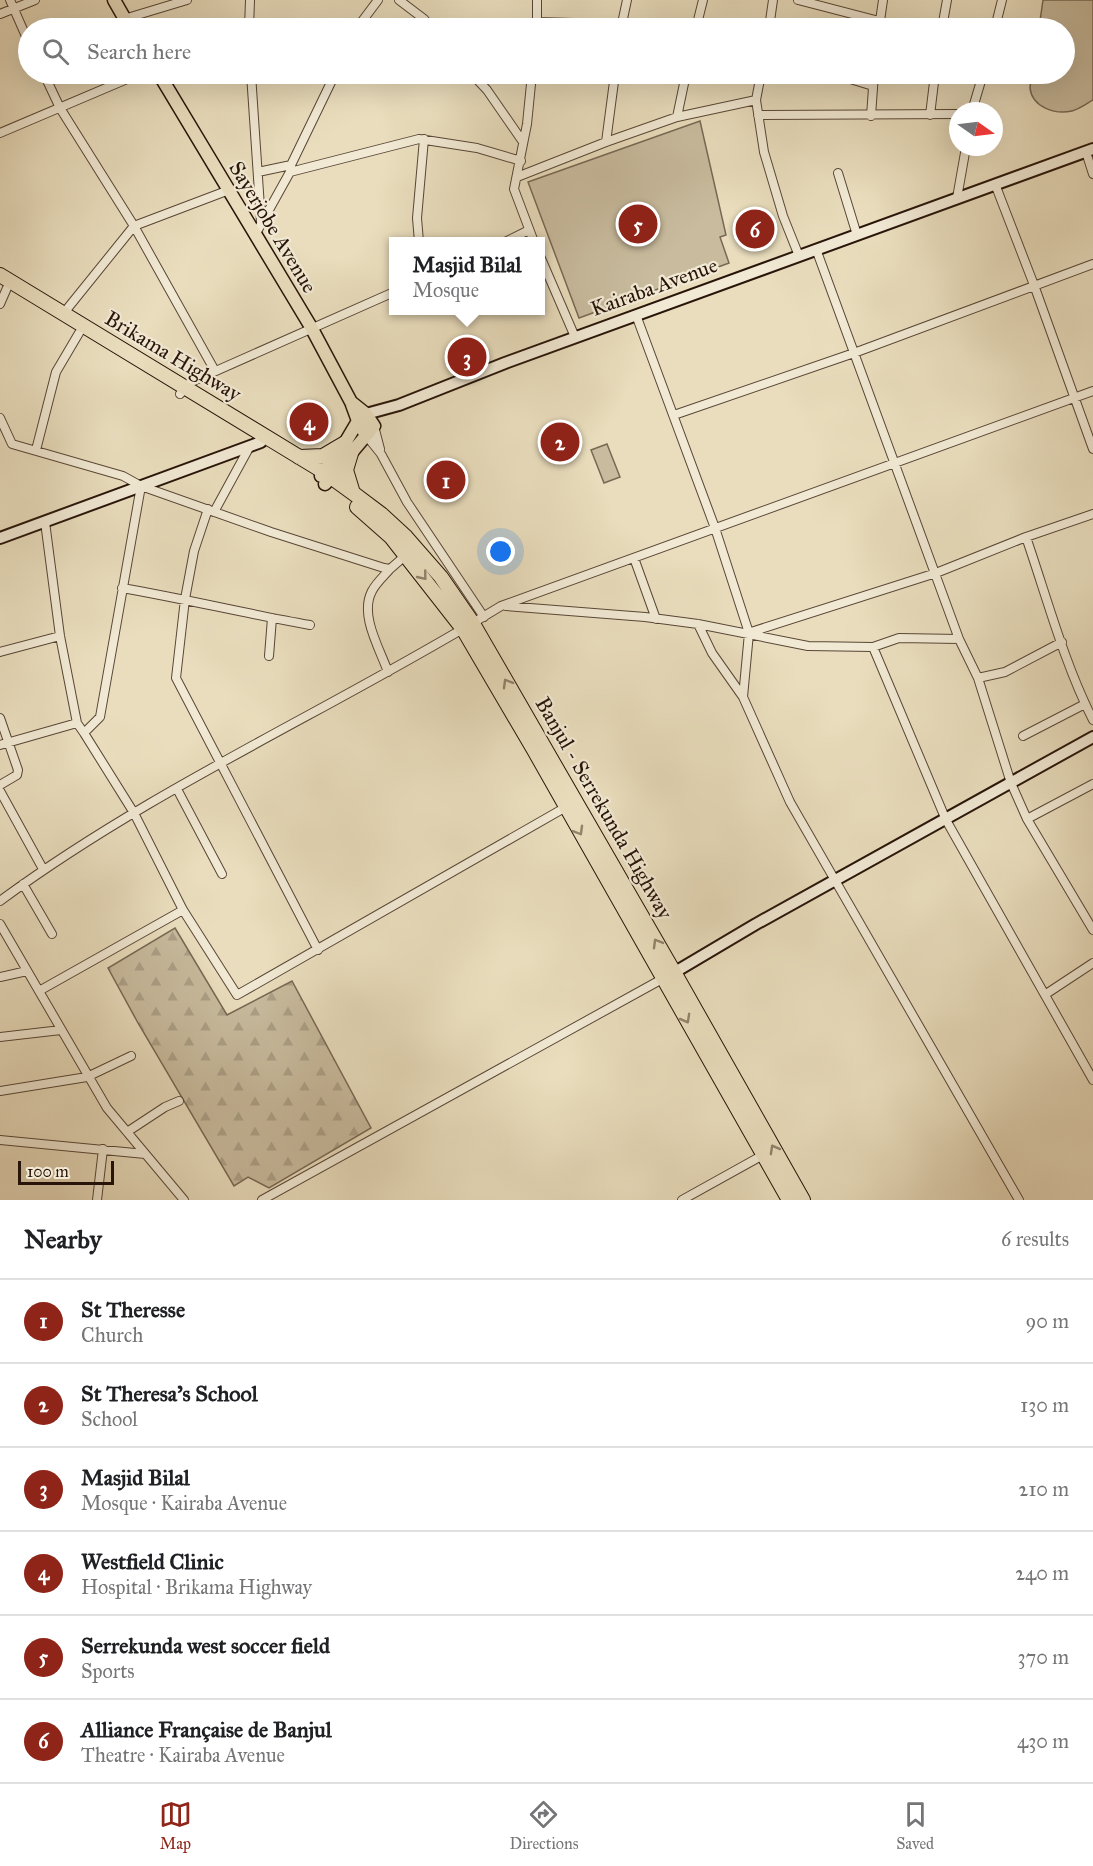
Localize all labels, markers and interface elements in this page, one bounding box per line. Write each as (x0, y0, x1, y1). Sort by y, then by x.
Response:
search box (18, 18, 1075, 84)
icon: search (39, 35, 72, 68)
text: Search here (87, 38, 191, 65)
north arrow (949, 102, 1003, 156)
street label: Sayerjobe Avenue (223, 156, 323, 298)
pin: 5 (618, 202, 658, 246)
pin: 6 (736, 206, 774, 252)
popup (389, 237, 545, 315)
text: Masjid Bilal (413, 251, 521, 278)
street label: Kairaba Avenue (587, 252, 721, 322)
text: Mosque (413, 278, 479, 302)
street label: Brikama Highway (100, 305, 247, 408)
pin: 3 (448, 334, 486, 380)
pin: 4 (290, 400, 328, 444)
pin: 2 (540, 420, 580, 464)
pin: 1 (426, 458, 466, 502)
your location (486, 537, 515, 566)
one-way arrow (415, 569, 426, 580)
one-way arrow (503, 679, 515, 689)
street label: Banjul - Serrekunda Highway (530, 692, 679, 925)
one-way arrow (572, 825, 584, 835)
one-way arrow (653, 939, 665, 949)
one-way arrow (679, 1012, 690, 1023)
one-way arrow (770, 1145, 781, 1155)
scale bar (18, 1158, 114, 1186)
text: 100 m (27, 1162, 69, 1181)
text: Nearby (24, 1223, 102, 1255)
text: 6 results (1001, 1227, 1069, 1251)
text: St Theresse (81, 1296, 185, 1323)
text: 1 (40, 1309, 47, 1333)
text: 90 m (1026, 1309, 1069, 1333)
text: Church (81, 1323, 143, 1347)
text: St Theresa's School (81, 1380, 258, 1407)
text: 2 (39, 1393, 48, 1417)
text: 130 m (1020, 1393, 1069, 1417)
text: School (81, 1407, 138, 1431)
text: Masjid Bilal (81, 1464, 190, 1491)
text: 3 (40, 1477, 48, 1501)
text: 210 m (1019, 1477, 1069, 1501)
text: Mosque · Kairaba Avenue (81, 1491, 287, 1515)
text: Westfield Clinic (81, 1548, 224, 1575)
text: 4 (38, 1561, 49, 1585)
text: 240 m (1015, 1561, 1069, 1585)
text: Hospital · Brikama Highway (81, 1575, 312, 1599)
text: Serrekunda west soccer field (81, 1632, 330, 1659)
text: 5 (39, 1645, 48, 1669)
text: 370 m (1018, 1645, 1069, 1669)
text: Sports (81, 1659, 135, 1683)
text: Alliance Française de Banjul (81, 1716, 332, 1743)
text: 6 (38, 1729, 49, 1753)
text: 430 m (1017, 1729, 1069, 1753)
text: Theatre · Kairaba Avenue (81, 1743, 285, 1767)
tab: Map (159, 1798, 192, 1853)
tab: Directions (510, 1798, 578, 1853)
tab: Saved (896, 1798, 934, 1853)

